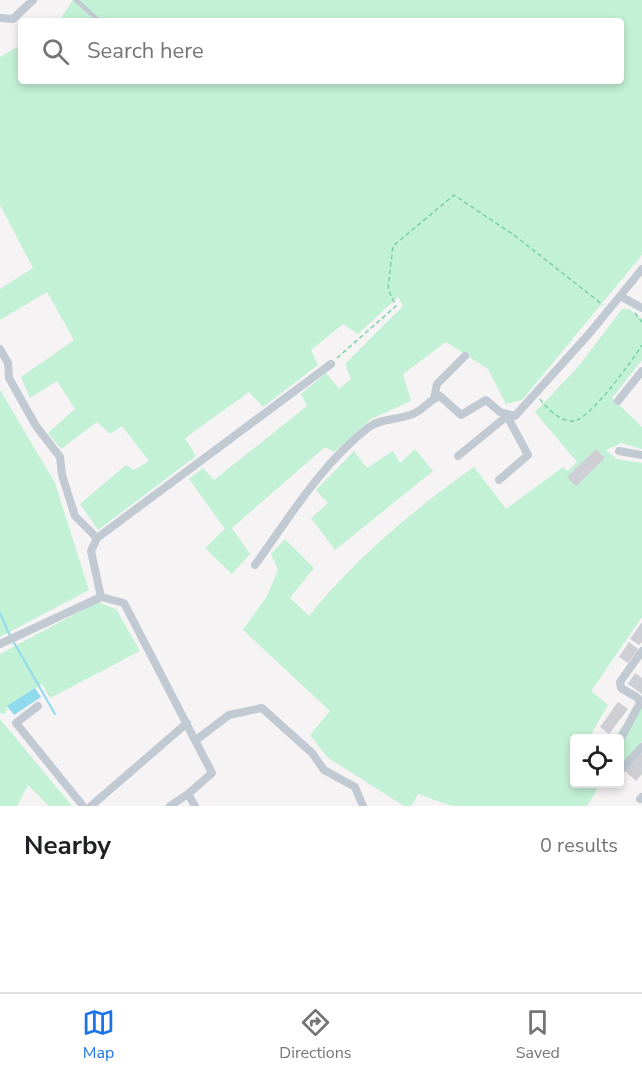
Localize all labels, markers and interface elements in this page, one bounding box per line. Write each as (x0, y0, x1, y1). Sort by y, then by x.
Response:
search box (18, 18, 624, 84)
icon: search (39, 35, 72, 68)
text: Search here (87, 36, 204, 66)
map controls (570, 734, 624, 788)
button: locate (570, 734, 624, 788)
text: Nearby (24, 828, 111, 863)
text: 0 results (540, 832, 618, 859)
tab: Map (82, 1006, 115, 1064)
tab: Directions (279, 1006, 351, 1064)
tab: Saved (516, 1006, 560, 1064)

